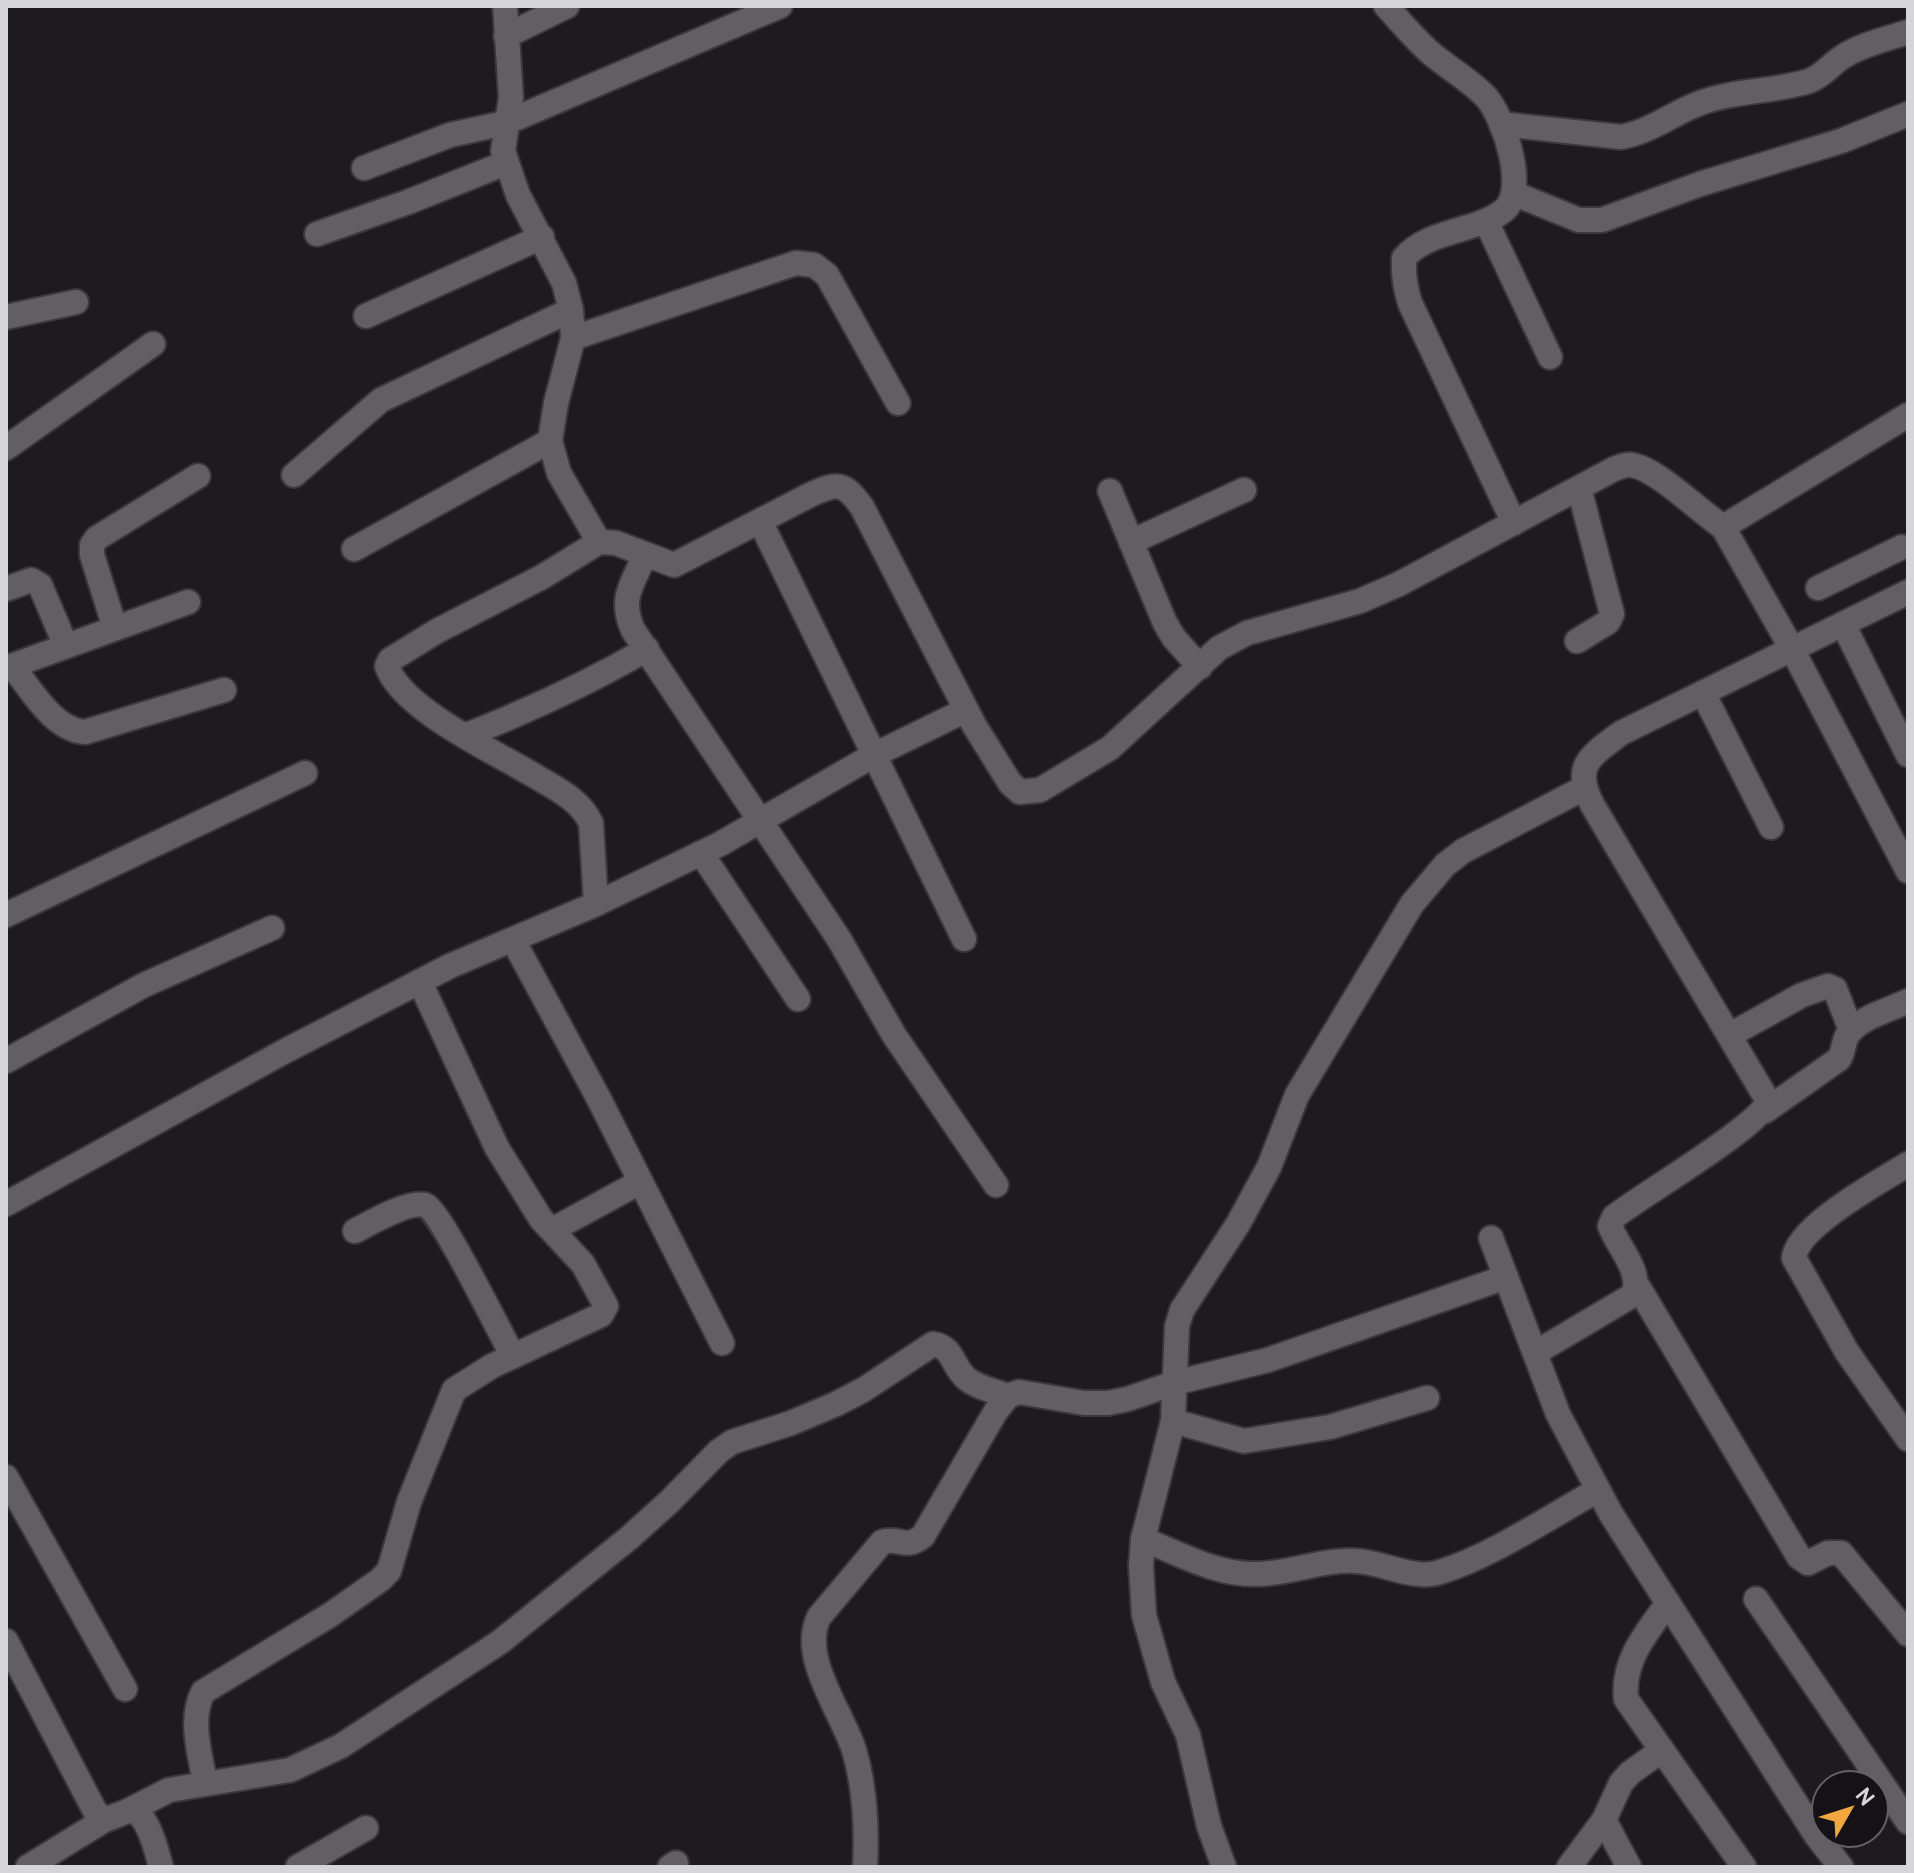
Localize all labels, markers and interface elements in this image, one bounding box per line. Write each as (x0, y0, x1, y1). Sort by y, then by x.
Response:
north arrow (1810, 1769, 1890, 1849)
text: N (1848, 1783, 1879, 1813)

